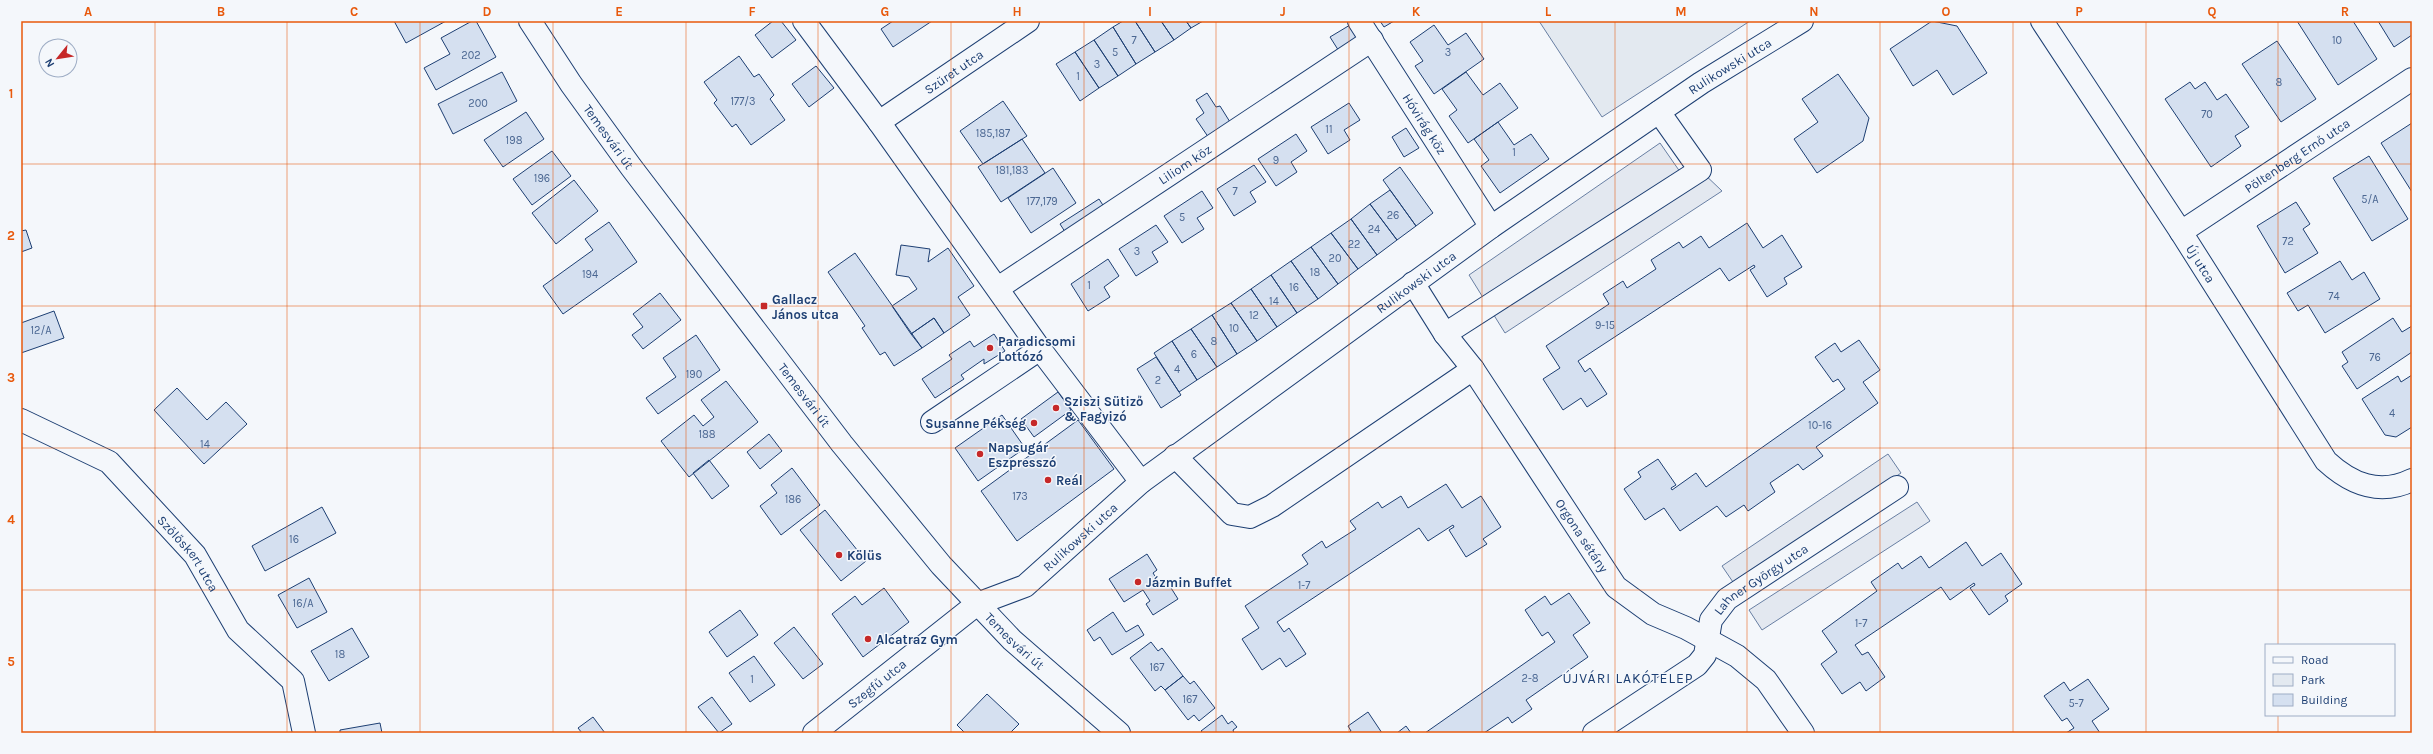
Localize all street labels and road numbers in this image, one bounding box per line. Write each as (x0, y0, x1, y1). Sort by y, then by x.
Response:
street label: Rulikowski utca (1685, 35, 1774, 98)
street label: Szüret utca (921, 47, 986, 97)
street label: Hóvirág köz (1399, 91, 1449, 157)
street label: Temesvári út (580, 102, 637, 172)
street label: Pöltenberg Ernő utca (2242, 115, 2353, 196)
street label: Liliom köz (1156, 142, 1214, 188)
street label: Új utca (2183, 241, 2218, 286)
street label: Rulikowski utca (1373, 248, 1459, 316)
street label: Temesvári út (775, 360, 833, 430)
street label: Orgona sétány (1552, 496, 1611, 575)
street label: Rulikowski utca (1040, 500, 1121, 574)
street label: Szőlőskert utca (154, 513, 221, 594)
street label: Lahner György utca (1711, 541, 1811, 618)
street label: Temesvári út (982, 609, 1047, 673)
street label: Szegfű utca (845, 656, 909, 711)

